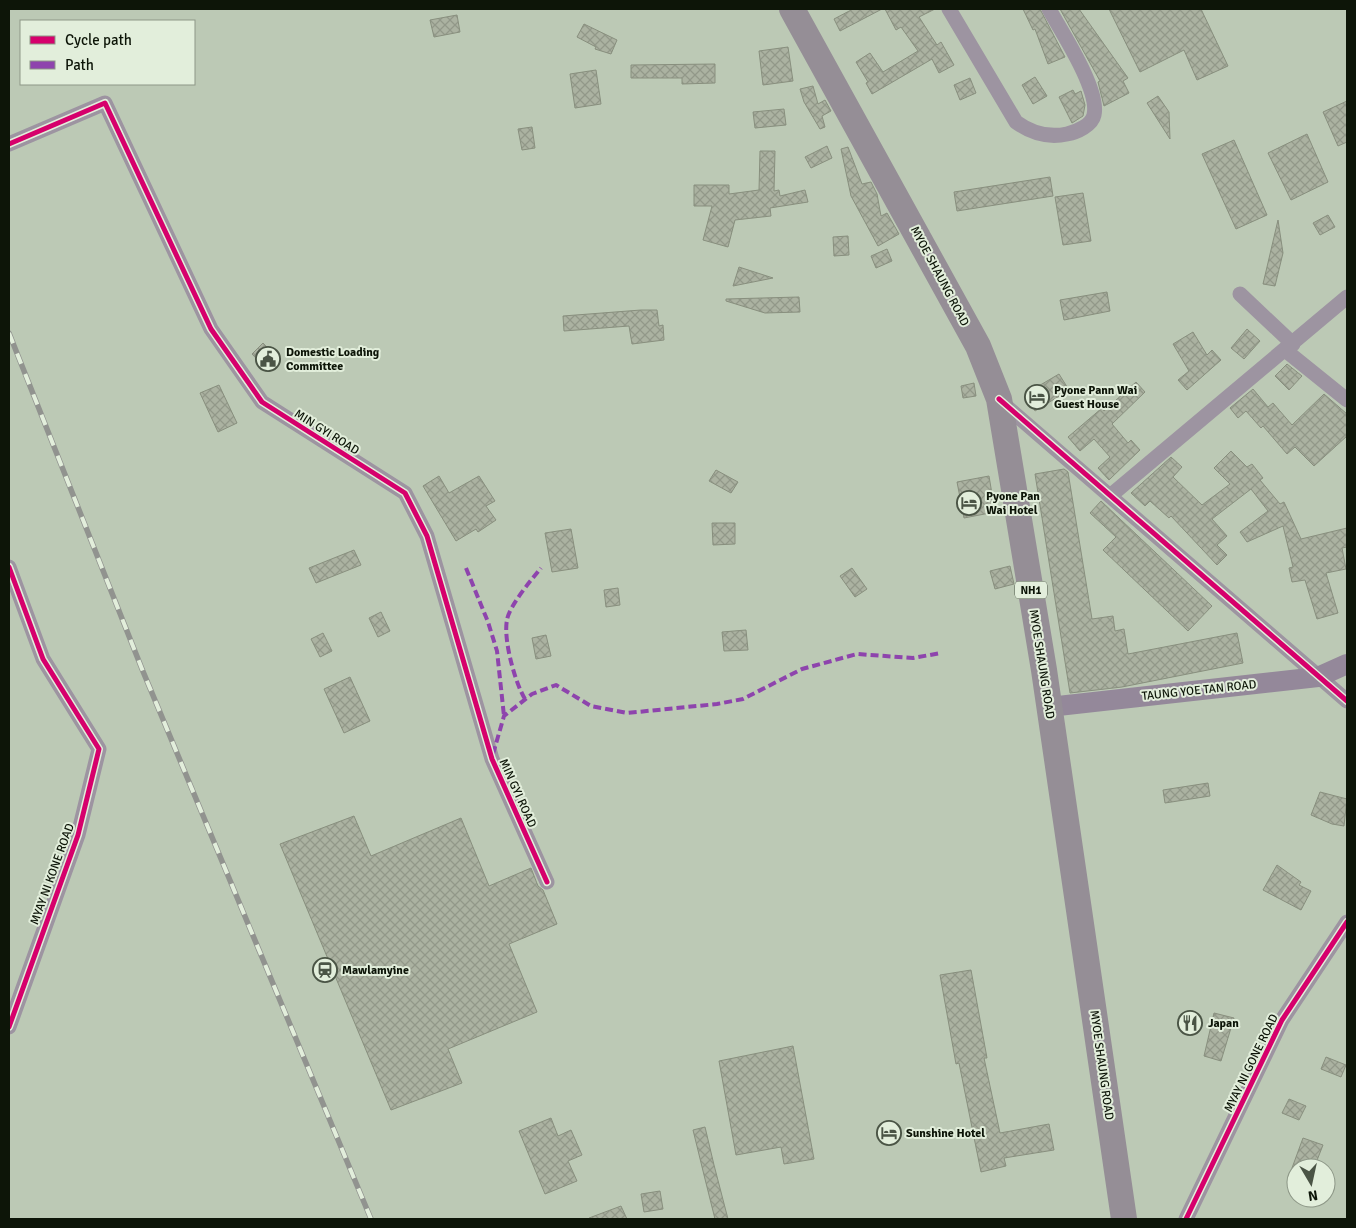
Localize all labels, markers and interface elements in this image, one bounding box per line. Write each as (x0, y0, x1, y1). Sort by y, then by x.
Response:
legend (20, 20, 195, 85)
text: Cycle path (65, 31, 132, 49)
text: Path (65, 56, 94, 74)
street label: MYOE SHAUNG ROAD (907, 224, 972, 329)
place label: Domestic Loading Committee (286, 345, 380, 374)
public building icon: Domestic Loading Committee (255, 346, 281, 372)
place label: Pyone Pann Wai Guest House (1054, 383, 1137, 412)
hotel icon: Pyone Pann Wai Guest House (1024, 384, 1050, 410)
street label: MIN GYI ROAD (291, 407, 362, 458)
place label: Pyone Pan Wai Hotel (986, 489, 1040, 518)
hotel icon: Pyone Pan Wai Hotel (956, 490, 982, 516)
road number: NH1 (1015, 582, 1047, 598)
street label: MYOE SHAUNG ROAD (1025, 608, 1058, 720)
street label: TAUNG YOE TAN ROAD (1141, 677, 1257, 704)
street label: MIN GYI ROAD (496, 756, 539, 830)
street label: MYAY NI KONE ROAD (27, 821, 78, 927)
station icon: Mawlamyine (312, 957, 338, 983)
place label: Mawlamyine (342, 963, 409, 978)
street label: MYOE SHAUNG ROAD (1086, 1009, 1117, 1121)
restaurant icon: Japan (1177, 1010, 1203, 1036)
street label: MYAY NI GONE ROAD (1221, 1011, 1282, 1115)
place label: Japan (1208, 1016, 1239, 1031)
hotel icon: Sunshine Hotel (876, 1120, 902, 1146)
place label: Sunshine Hotel (906, 1126, 985, 1141)
north arrow (1286, 1158, 1336, 1208)
text: N (1307, 1186, 1319, 1205)

